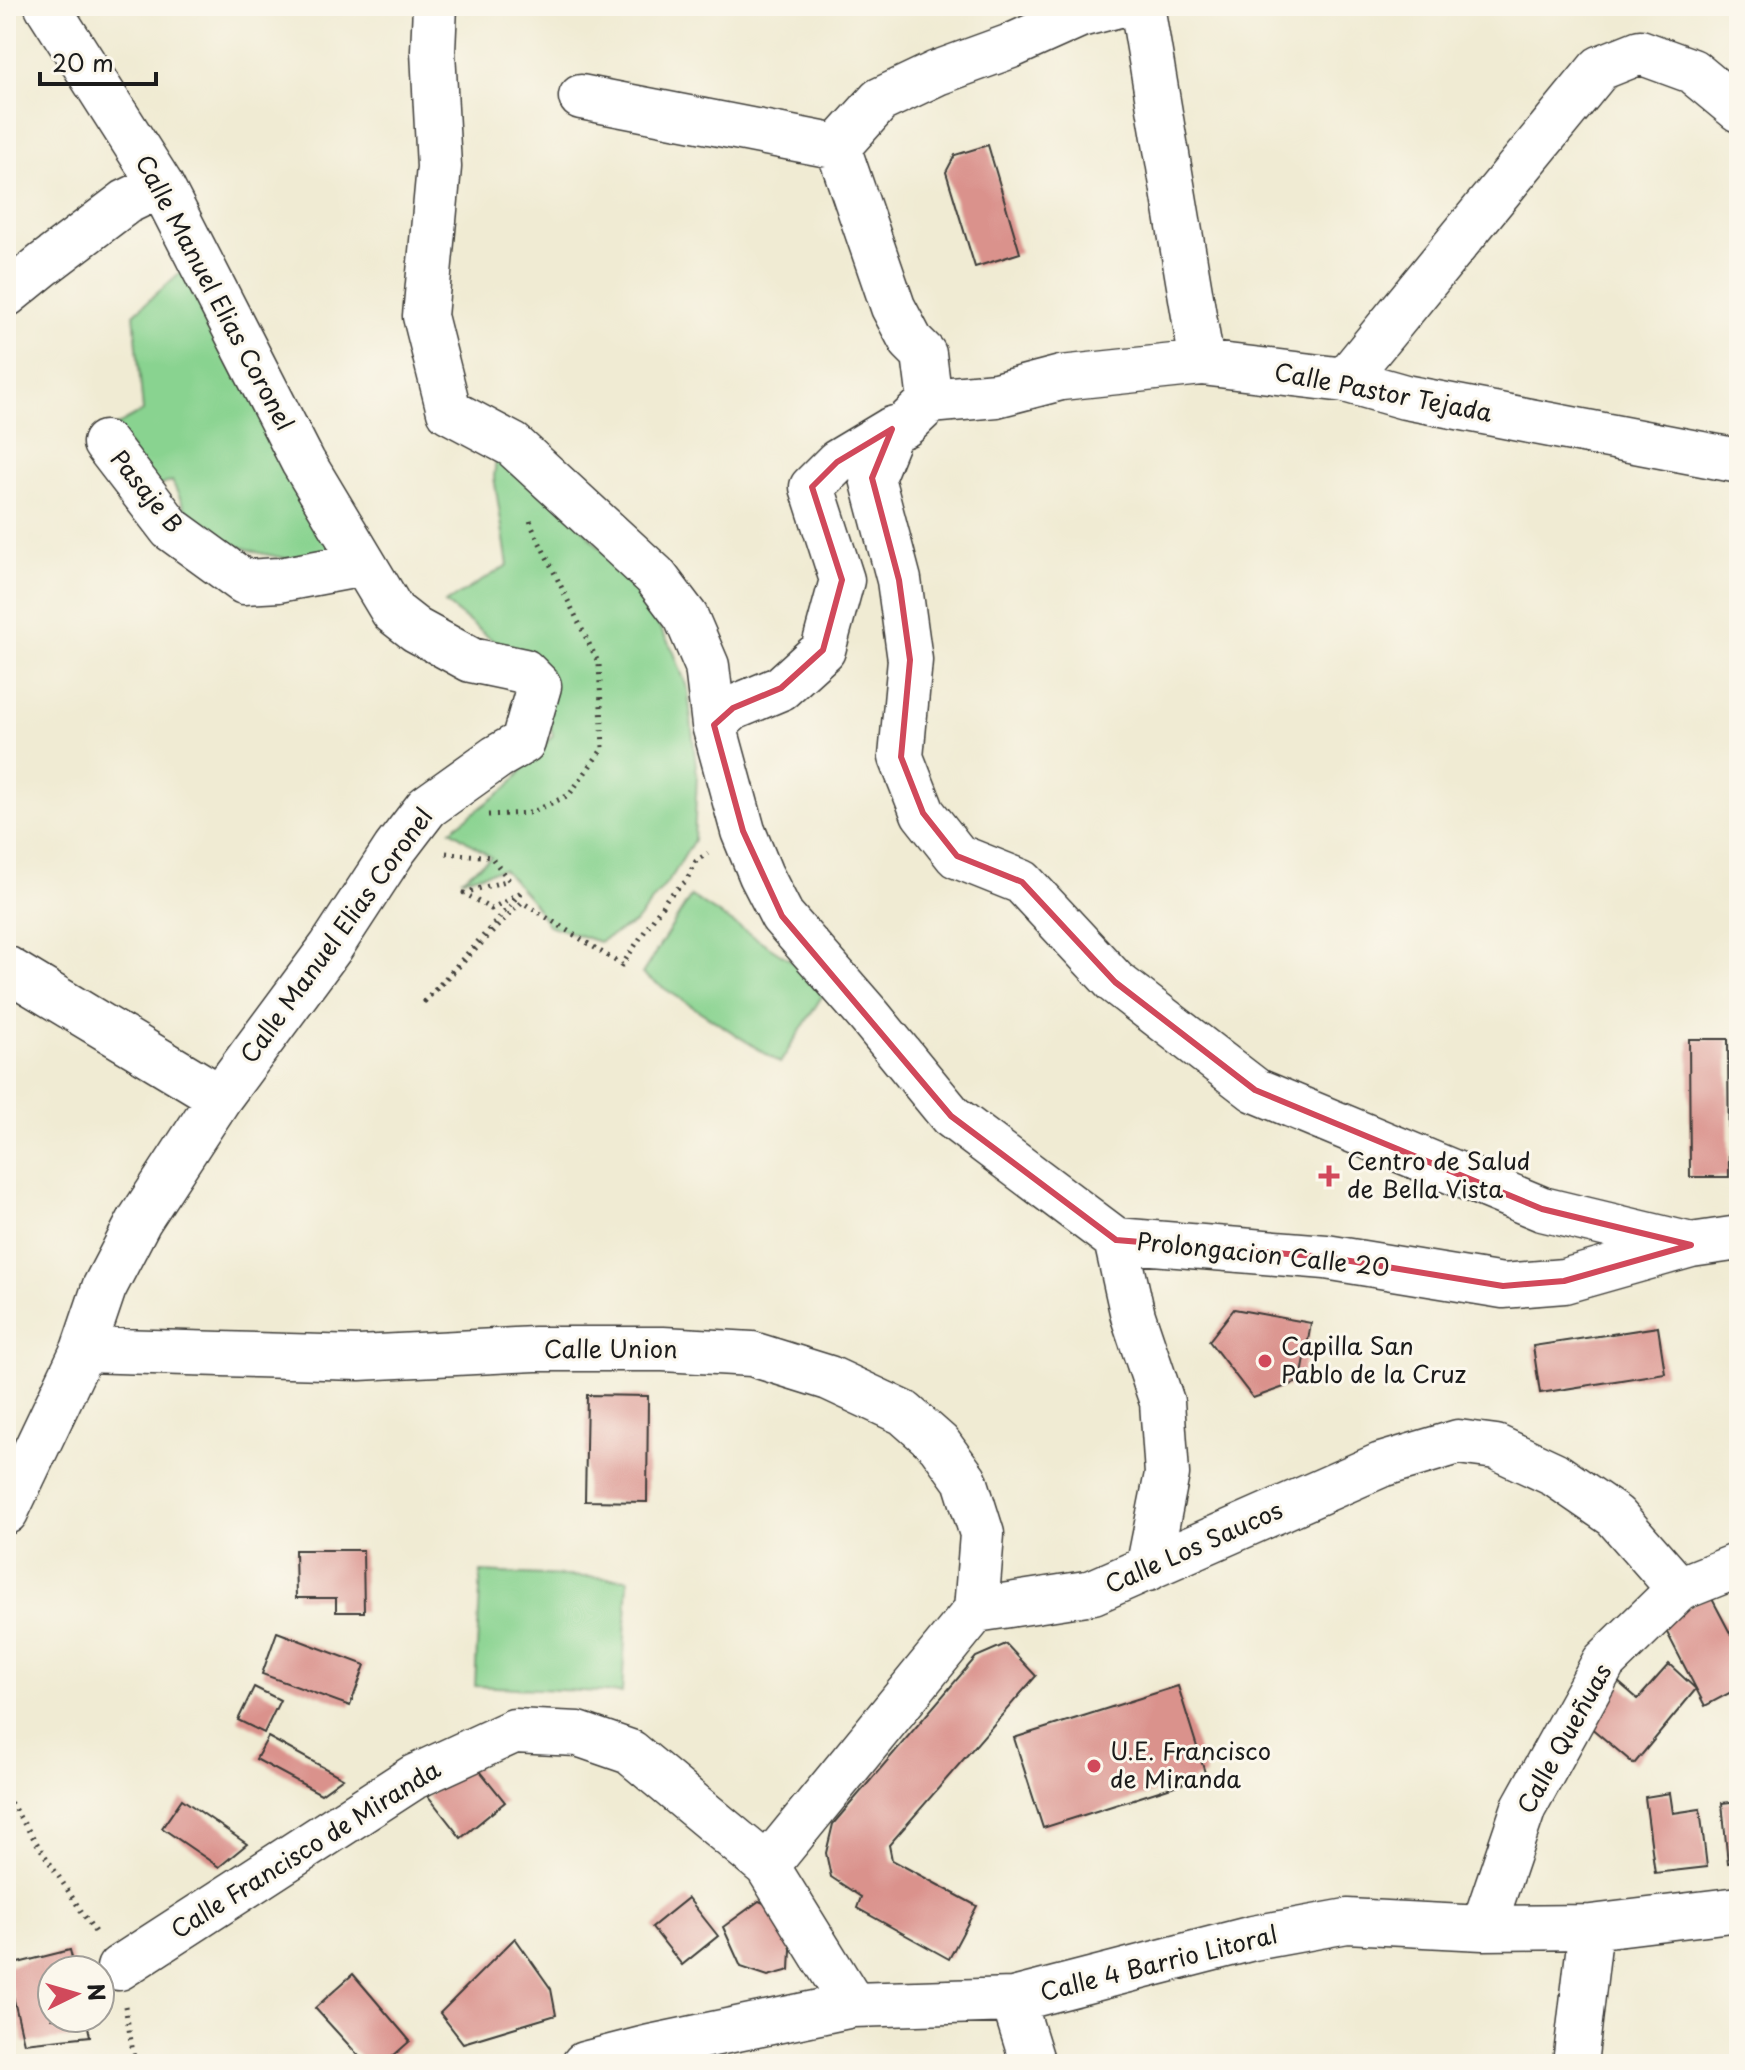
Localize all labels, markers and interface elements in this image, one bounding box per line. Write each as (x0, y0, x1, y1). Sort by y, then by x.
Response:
scale bar (40, 36, 156, 86)
text: 20 m (52, 44, 114, 80)
street label: Calle Manuel Elias Coronel (128, 148, 304, 436)
street label: Calle Pastor Tejada (1271, 352, 1495, 430)
street label: Pasaje B (103, 441, 192, 540)
street label: Calle Manuel Elias Coronel (230, 800, 440, 1070)
place label: Centro de Salud de Bella Vista (1347, 1142, 1531, 1206)
marker: Centro de Salud de Bella Vista (1318, 1165, 1340, 1187)
street label: Prolongacion Calle 20 (1135, 1222, 1391, 1284)
place label: Capilla San Pablo de la Cruz (1281, 1327, 1466, 1391)
street label: Calle Union (544, 1330, 678, 1366)
marker: Capilla San Pablo de la Cruz (1256, 1352, 1274, 1370)
street label: Calle Los Saucos (1099, 1491, 1288, 1601)
street label: Calle Queñuas (1507, 1656, 1619, 1820)
place label: U.E. Francisco de Miranda (1110, 1732, 1271, 1796)
street label: Calle Francisco de Miranda (163, 1750, 447, 1946)
marker: U.E. Francisco de Miranda (1085, 1757, 1103, 1775)
street label: Calle 4 Barrio Litoral (1036, 1915, 1281, 2009)
north arrow (36, 1954, 116, 2034)
text: N (80, 1982, 115, 2002)

